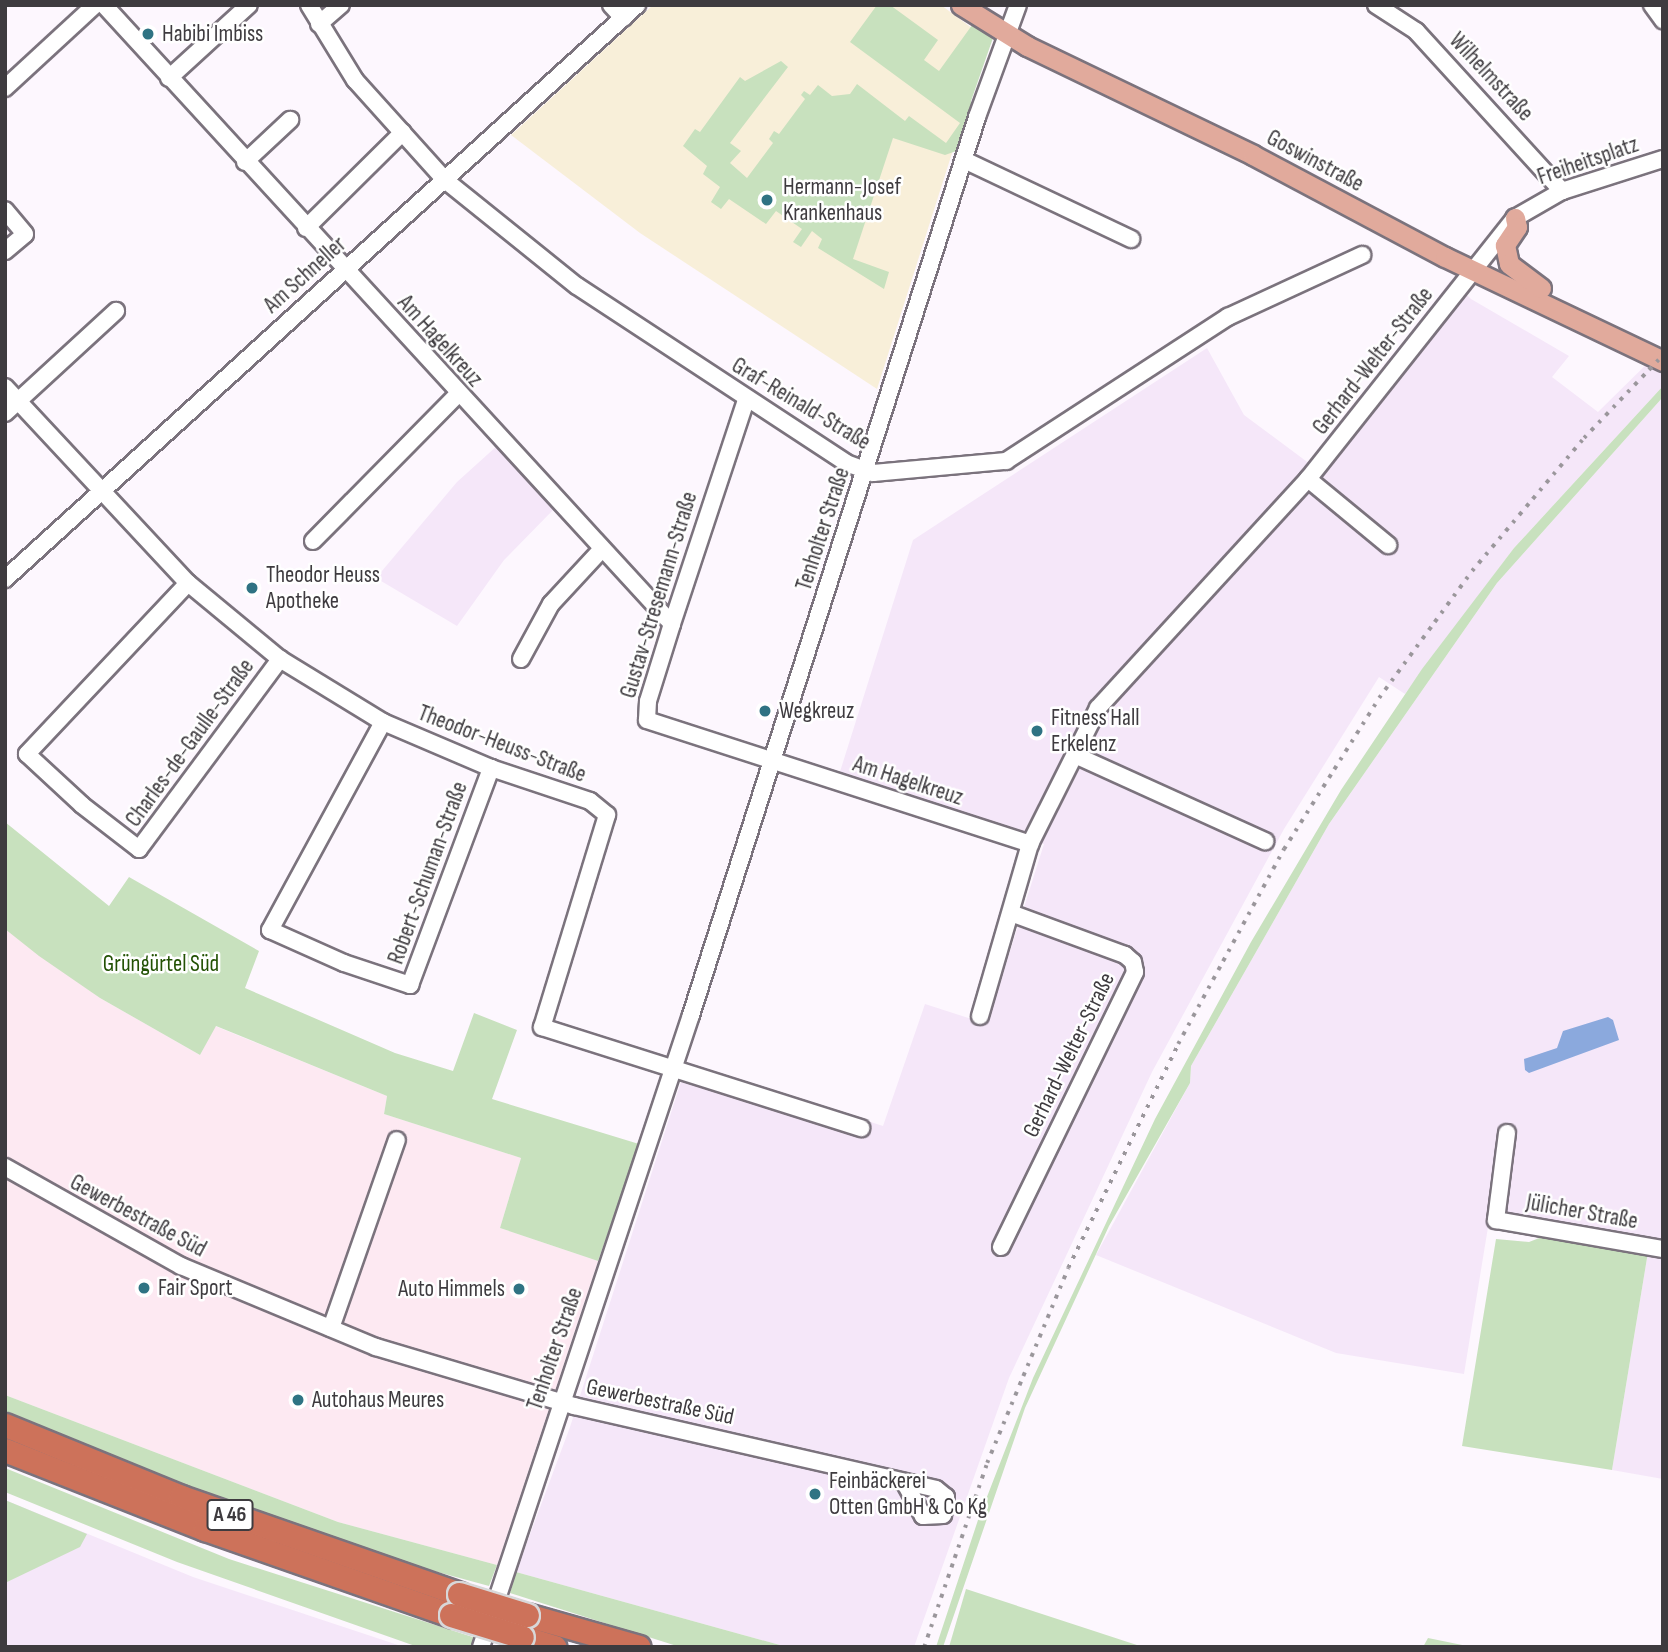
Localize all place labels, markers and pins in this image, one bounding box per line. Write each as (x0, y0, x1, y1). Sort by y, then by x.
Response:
place label: Habibi Imbiss (162, 20, 263, 48)
marker: Habibi Imbiss (140, 26, 156, 42)
place label: Hermann-Josef Krankenhaus (783, 173, 901, 227)
marker: Hermann-Josef Krankenhaus (757, 190, 777, 210)
place label: Theodor Heuss Apotheke (266, 561, 380, 615)
marker: Theodor Heuss Apotheke (244, 580, 260, 596)
place label: Wegkreuz (779, 697, 854, 725)
marker: Wegkreuz (757, 703, 773, 719)
place label: Fitness Hall Erkelenz (1051, 704, 1139, 758)
marker: Fitness Hall Erkelenz (1029, 723, 1045, 739)
place label: Fair Sport (158, 1274, 232, 1302)
place label: Auto Himmels (398, 1275, 505, 1303)
marker: Fair Sport (136, 1280, 152, 1296)
marker: Auto Himmels (511, 1281, 527, 1297)
place label: Autohaus Meures (312, 1386, 444, 1414)
marker: Autohaus Meures (290, 1392, 306, 1408)
place label: Feinbäckerei Otten GmbH & Co Kg (829, 1467, 987, 1521)
marker: Feinbäckerei Otten GmbH & Co Kg (807, 1486, 823, 1502)

